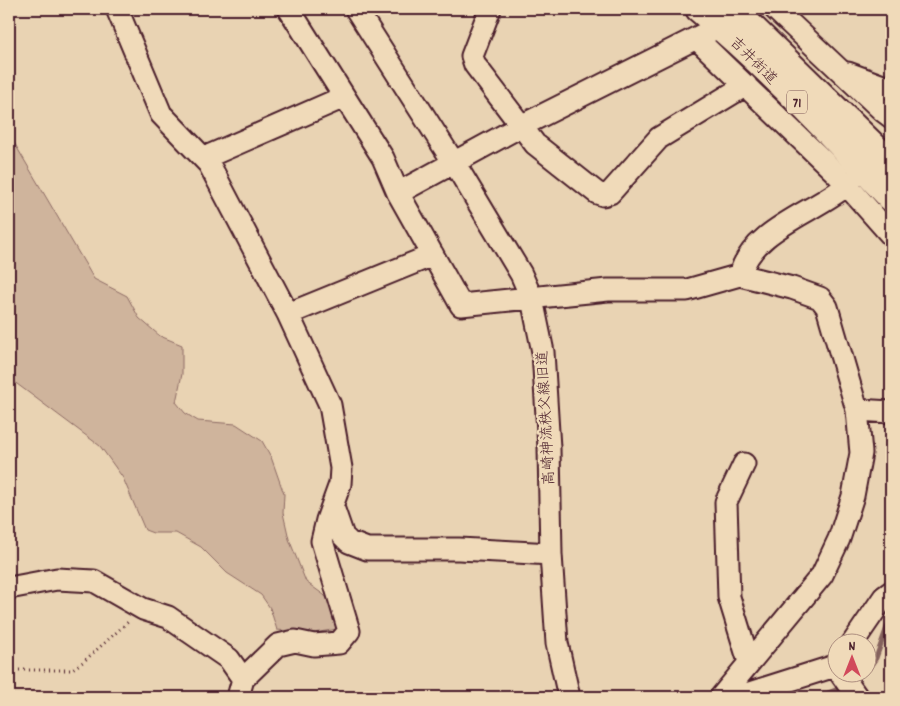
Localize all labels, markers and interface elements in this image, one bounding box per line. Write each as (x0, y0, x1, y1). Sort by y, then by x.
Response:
street label: 吉井街道 (724, 32, 782, 90)
road number: 71 (787, 90, 807, 114)
street label: 高崎神流秩父線旧道 (532, 350, 562, 486)
north arrow (828, 634, 878, 684)
text: N (849, 637, 856, 657)

